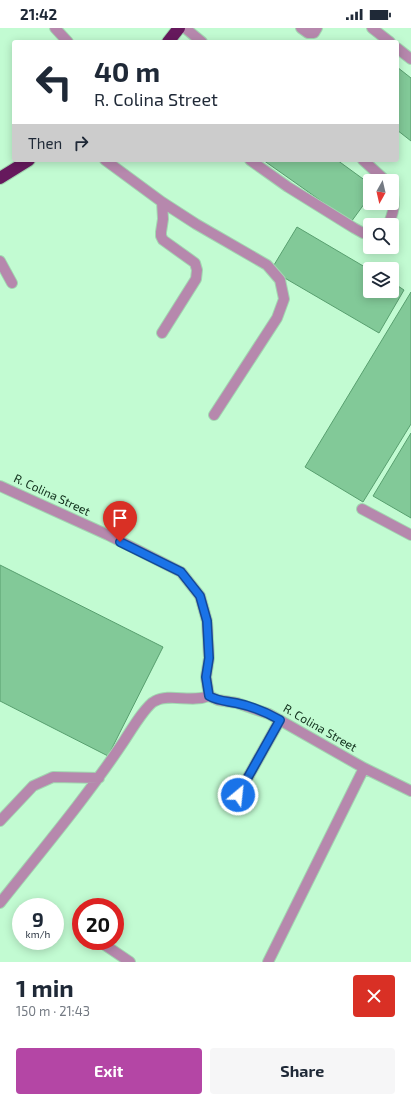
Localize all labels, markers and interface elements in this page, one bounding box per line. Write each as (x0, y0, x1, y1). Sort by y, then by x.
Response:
text: 21:42 (20, 5, 57, 23)
text: 40 m (94, 54, 160, 88)
icon: left (28, 56, 80, 108)
text: R. Colina Street (94, 88, 218, 110)
icon: right (70, 132, 92, 154)
text: Then (28, 134, 62, 152)
north arrow (363, 174, 399, 210)
map controls (363, 174, 399, 298)
button: search (363, 218, 399, 254)
button: layers (363, 262, 399, 298)
street label: R. Colina Street (12, 470, 93, 518)
pin (103, 501, 137, 542)
icon: arrive (109, 507, 131, 529)
street label: R. Colina Street (281, 700, 360, 754)
position arrow (217, 774, 259, 816)
speed limit sign: 20 (72, 898, 124, 950)
text: 9 (32, 907, 44, 931)
text: km/h (26, 928, 50, 940)
text: 1 min (16, 973, 74, 1002)
button: close (353, 975, 395, 1017)
text: 150 m · 21:43 (16, 1003, 90, 1019)
button: Exit (16, 1048, 202, 1094)
button: Share (210, 1048, 395, 1094)

